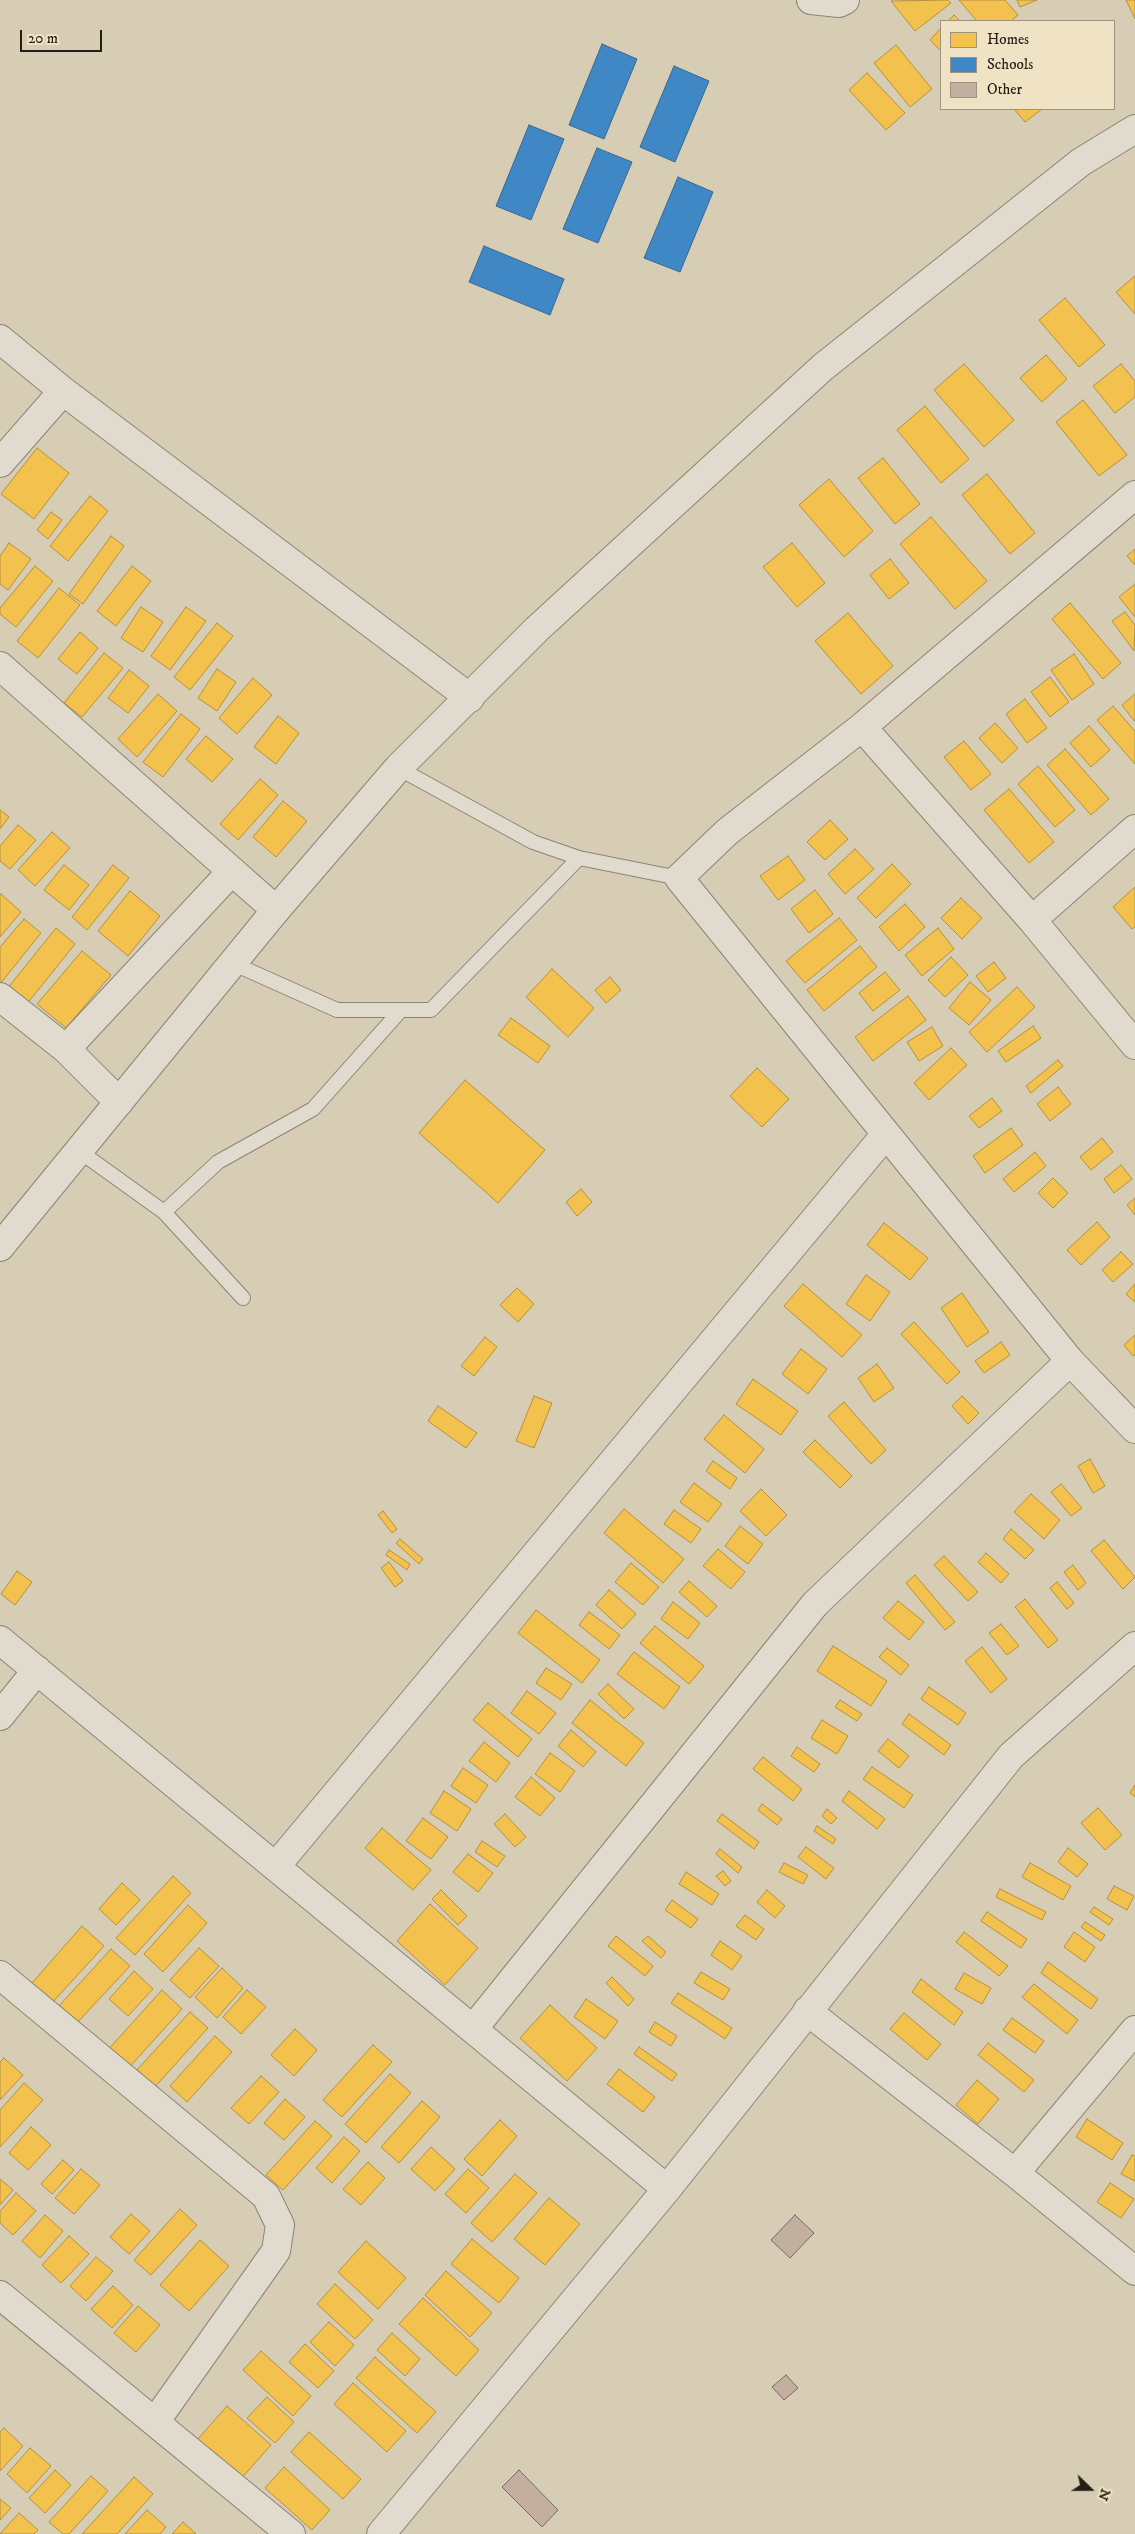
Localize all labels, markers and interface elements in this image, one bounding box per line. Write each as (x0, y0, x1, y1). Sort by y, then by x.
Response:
scale bar (22, 20, 105, 52)
legend (940, 20, 1115, 110)
text: 20 m (28, 29, 58, 48)
text: Homes (987, 30, 1029, 49)
text: Schools (987, 55, 1033, 74)
text: Other (987, 80, 1022, 99)
north arrow (1065, 2464, 1115, 2514)
text: N (1093, 2486, 1114, 2503)

